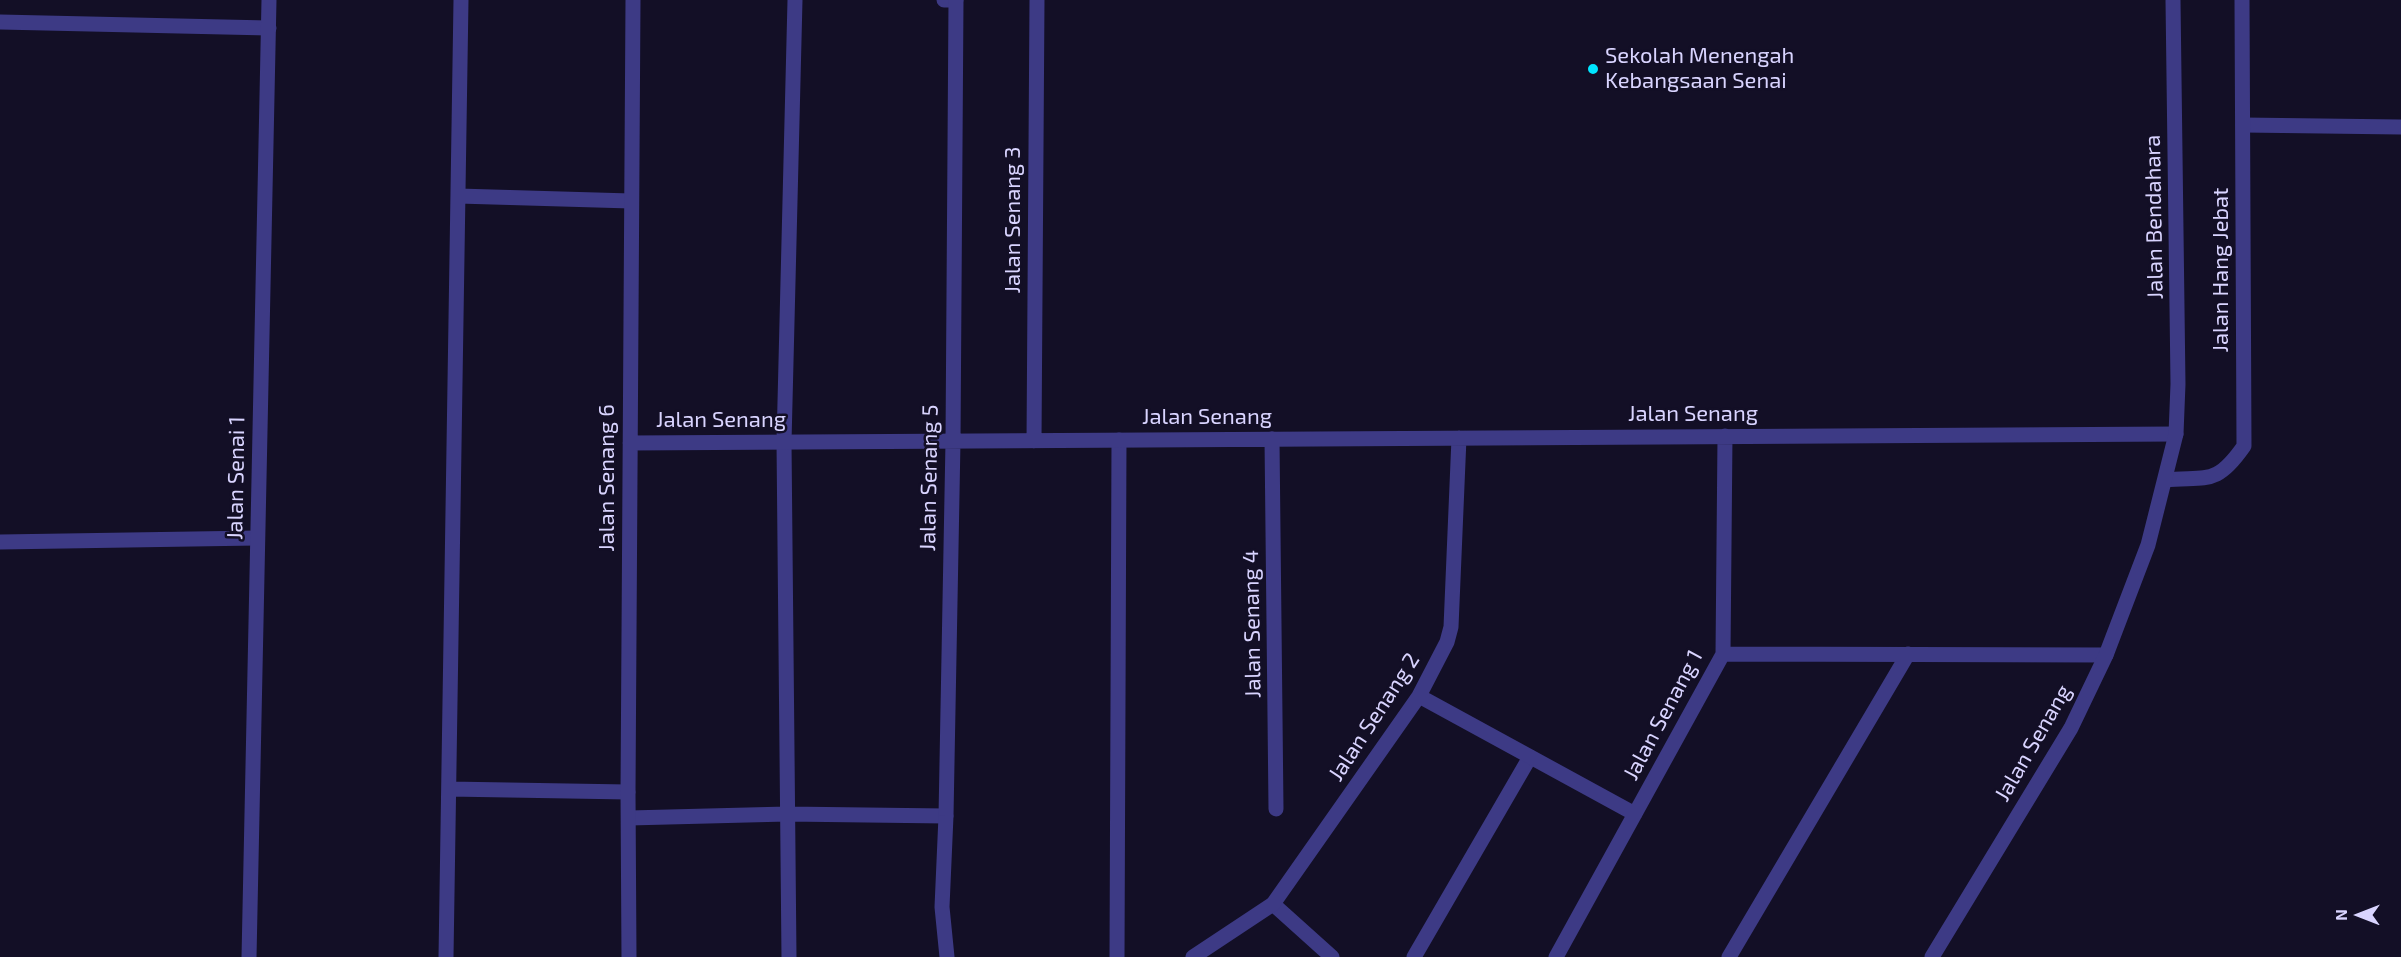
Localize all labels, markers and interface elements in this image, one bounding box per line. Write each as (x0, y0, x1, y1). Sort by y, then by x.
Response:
place label: Sekolah Menengah Kebangsaan Senai (1605, 43, 1794, 94)
marker: Sekolah Menengah Kebangsaan Senai (1586, 62, 1600, 76)
street label: Jalan Bendahara (2139, 135, 2169, 299)
street label: Jalan Senang 3 (1000, 146, 1026, 294)
street label: Jalan Hang Jebat (2208, 188, 2234, 352)
street label: Jalan Senang (1628, 401, 1758, 427)
street label: Jalan Senang 6 (594, 404, 620, 552)
street label: Jalan Senang 5 (915, 404, 943, 552)
street label: Jalan Senang (1142, 404, 1272, 430)
street label: Jalan Senang (656, 407, 786, 433)
street label: Jalan Senai 1 (222, 416, 250, 540)
street label: Jalan Senang 4 (1238, 550, 1266, 698)
street label: Jalan Senang 1 (1618, 645, 1708, 785)
street label: Jalan Senang 2 (1323, 648, 1425, 786)
street label: Jalan Senang (1989, 680, 2077, 806)
north arrow (2329, 885, 2389, 945)
text: N (2331, 909, 2350, 921)

